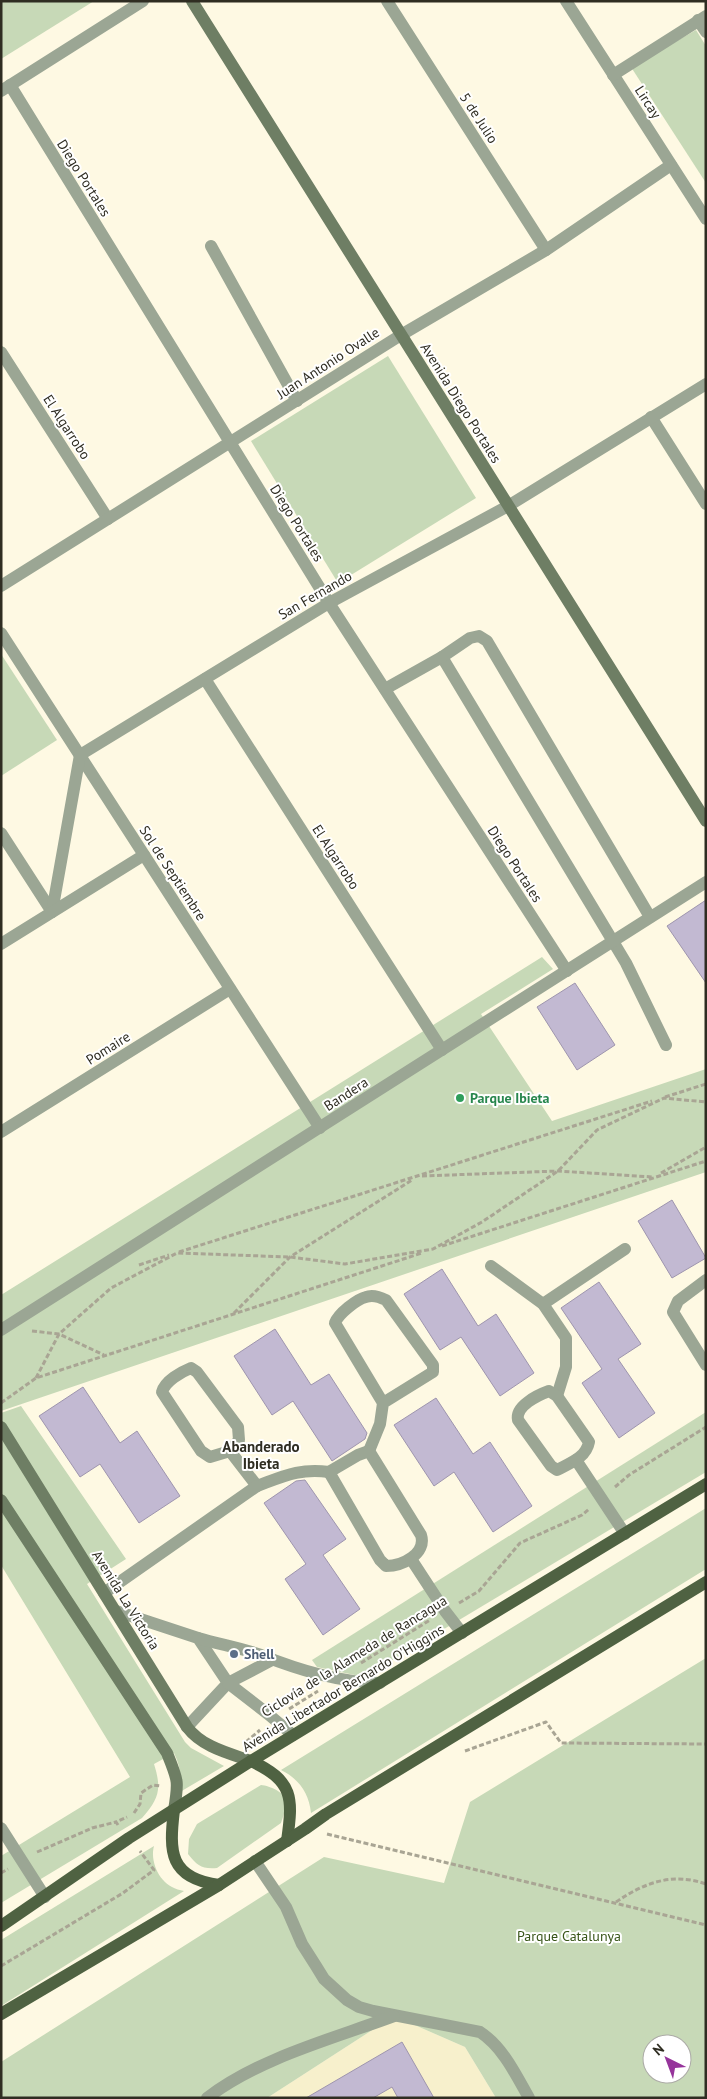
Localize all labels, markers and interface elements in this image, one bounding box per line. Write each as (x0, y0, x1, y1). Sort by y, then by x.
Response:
street label: Lircay (631, 82, 665, 122)
street label: 5 de Julio (456, 89, 502, 147)
street label: Diego Portales (53, 136, 115, 220)
street label: Juan Antonio Ovalle (273, 323, 383, 403)
street label: Avenida Diego Portales (417, 340, 505, 467)
street label: El Algarrobo (39, 391, 95, 463)
street label: Diego Portales (266, 481, 328, 565)
street label: San Fernando (275, 567, 355, 623)
street label: El Algarrobo (308, 821, 364, 893)
street label: Sol de Septiembre (136, 822, 210, 924)
street label: Diego Portales (484, 822, 546, 906)
street label: Pomaire (83, 1027, 133, 1069)
street label: Bandera (320, 1073, 372, 1115)
place label: Parque Ibieta (470, 1089, 549, 1107)
marker: Parque Ibieta (454, 1092, 466, 1104)
district label: Abanderado Ibieta (222, 1437, 300, 1473)
street label: Avenida La Victoria (88, 1547, 164, 1653)
street label: Ciclovía de la Alameda de Rancagua (258, 1591, 450, 1721)
street label: Avenida Libertador Bernardo O'Higgins (239, 1620, 448, 1756)
place label: Shell (244, 1645, 275, 1663)
marker: Shell (228, 1648, 240, 1660)
park label: Parque Catalunya (517, 1927, 621, 1945)
north arrow (642, 2034, 692, 2084)
text: N (649, 2040, 668, 2059)

